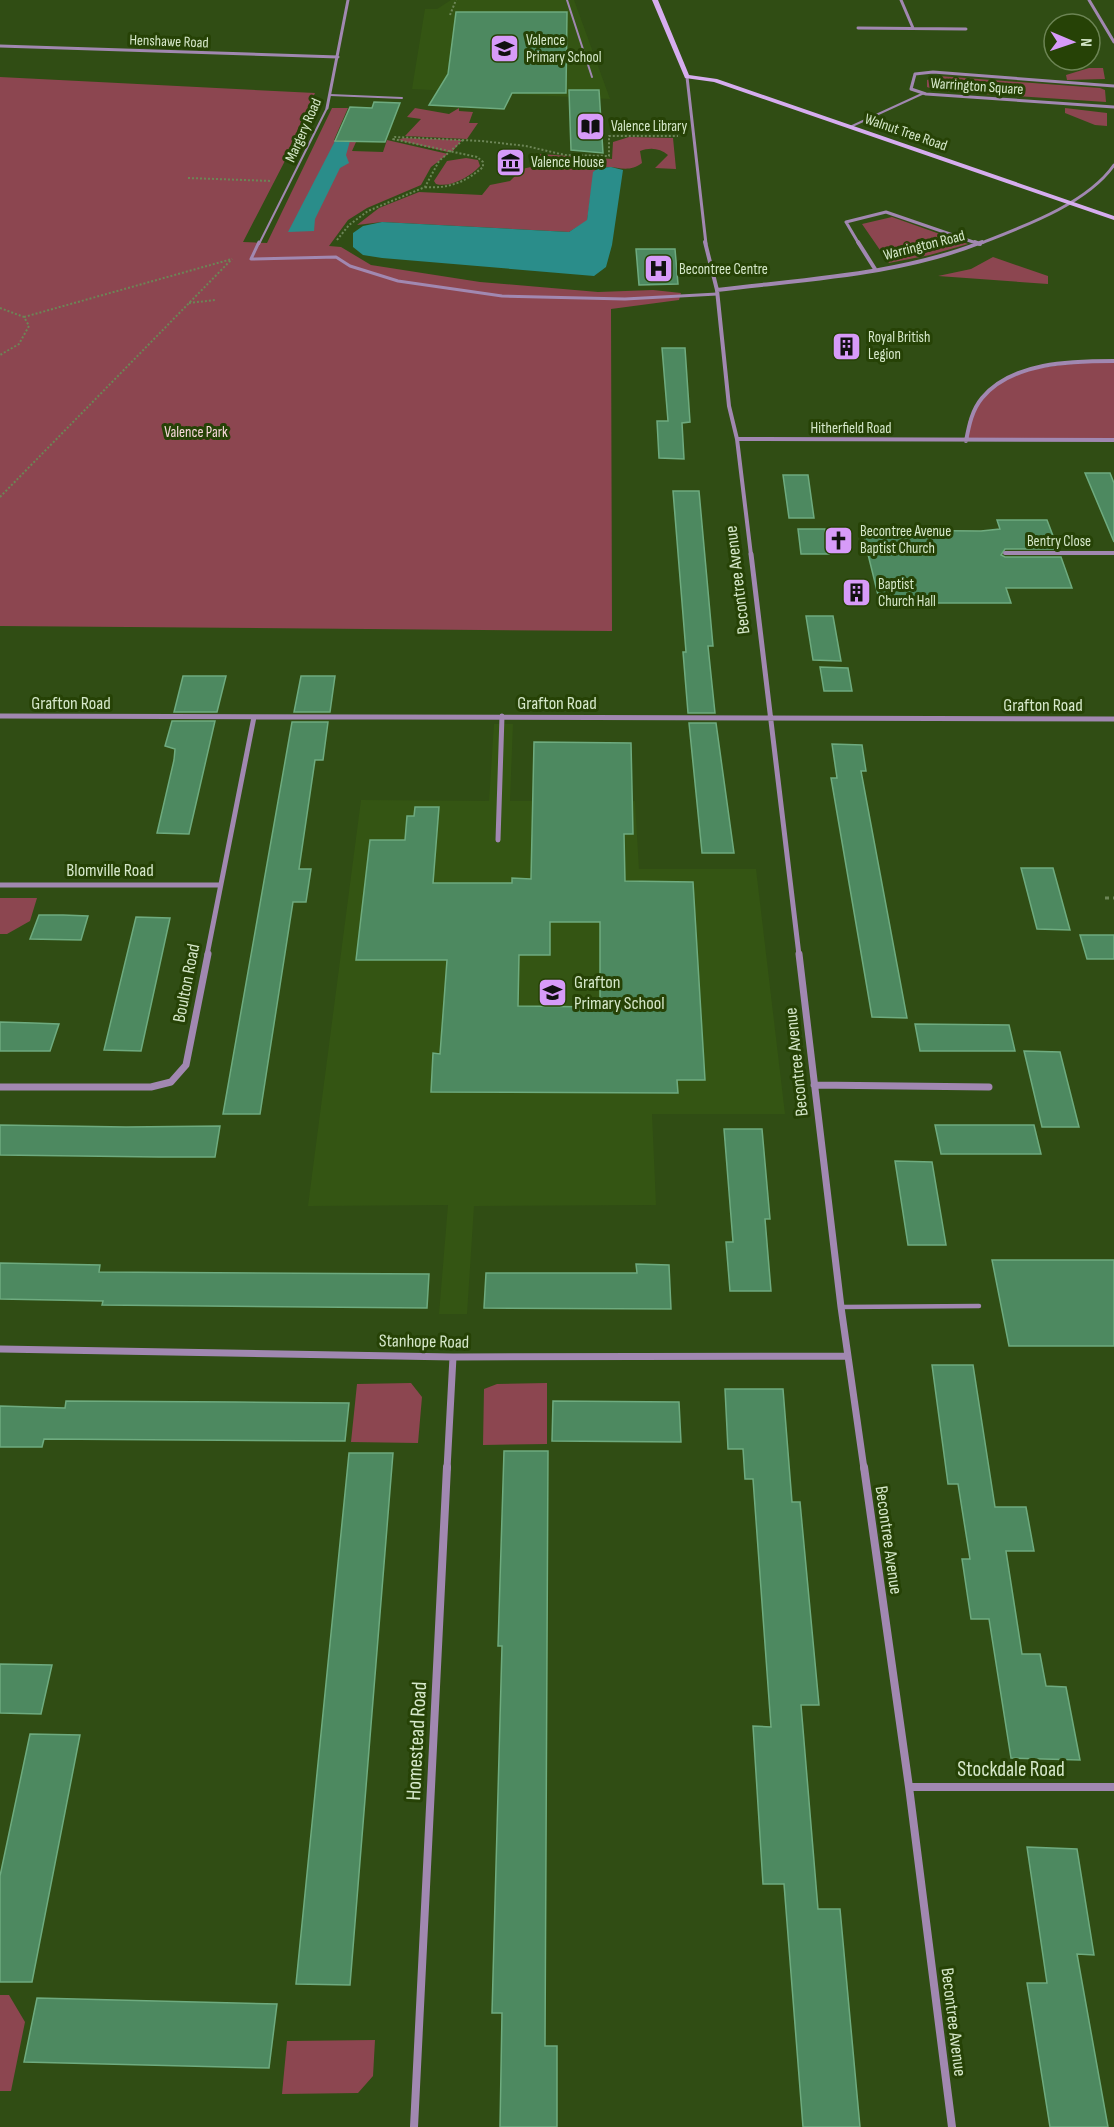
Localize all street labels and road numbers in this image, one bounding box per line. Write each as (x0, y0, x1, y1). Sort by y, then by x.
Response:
street label: Henshawe Road (129, 31, 209, 52)
street label: Warrington Square (930, 74, 1024, 99)
street label: Margery Road (281, 95, 326, 165)
street label: Walnut Tree Road (862, 109, 950, 155)
street label: Warrington Road (881, 226, 967, 265)
street label: Hitherfield Road (811, 419, 891, 438)
street label: Becontree Avenue (720, 524, 755, 636)
street label: Bentry Close (1027, 532, 1091, 551)
street label: Grafton Road (31, 693, 111, 714)
street label: Grafton Road (517, 693, 597, 714)
street label: Grafton Road (1003, 695, 1083, 716)
street label: Blomville Road (66, 860, 154, 881)
street label: Boulton Road (169, 942, 204, 1024)
street label: Becontree Avenue (780, 1006, 813, 1117)
street label: Stanhope Road (379, 1330, 469, 1353)
street label: Becontree Avenue (870, 1484, 907, 1596)
street label: Homestead Road (401, 1681, 432, 1801)
street label: Stockdale Road (957, 1757, 1065, 1782)
street label: Becontree Avenue (936, 1966, 971, 2078)

